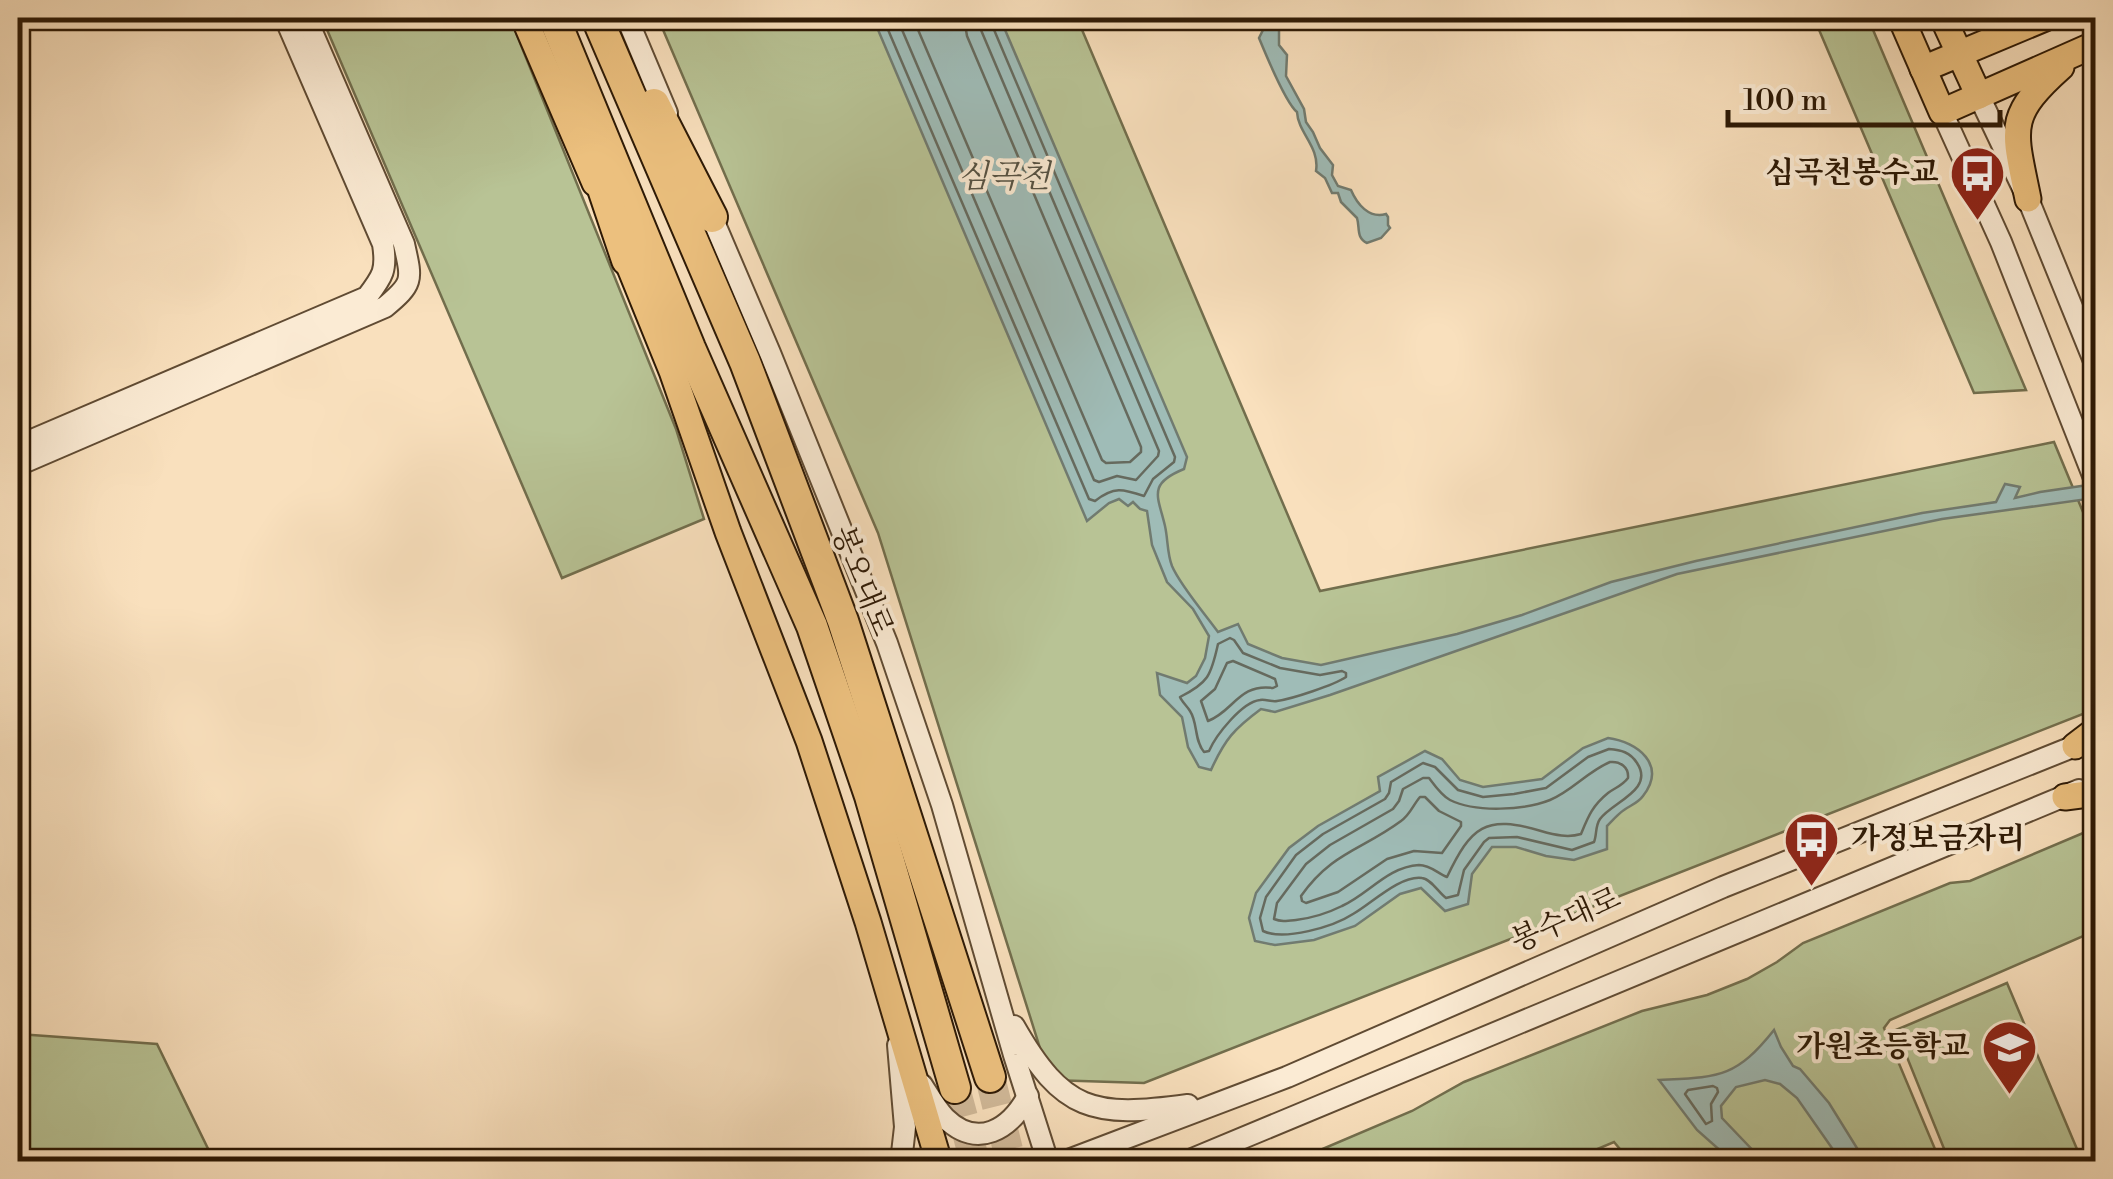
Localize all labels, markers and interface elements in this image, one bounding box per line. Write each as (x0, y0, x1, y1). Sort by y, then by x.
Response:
scale bar (1728, 65, 2000, 127)
text: 100 m (1743, 82, 1827, 120)
bus stop icon: 심곡천봉수교 (1948, 143, 2008, 222)
place label: 심곡천봉수교 (1765, 154, 1939, 192)
water label: 심곡천 (958, 157, 1052, 197)
street label: 봉오대로 (823, 520, 901, 642)
bus stop icon: 가정보금자리 (1782, 809, 1842, 888)
place label: 가정보금자리 (1851, 820, 2025, 858)
street label: 봉수대로 (1505, 879, 1627, 961)
school or university icon: 가원초등학교 (1979, 1017, 2039, 1096)
place label: 가원초등학교 (1796, 1028, 1970, 1066)

